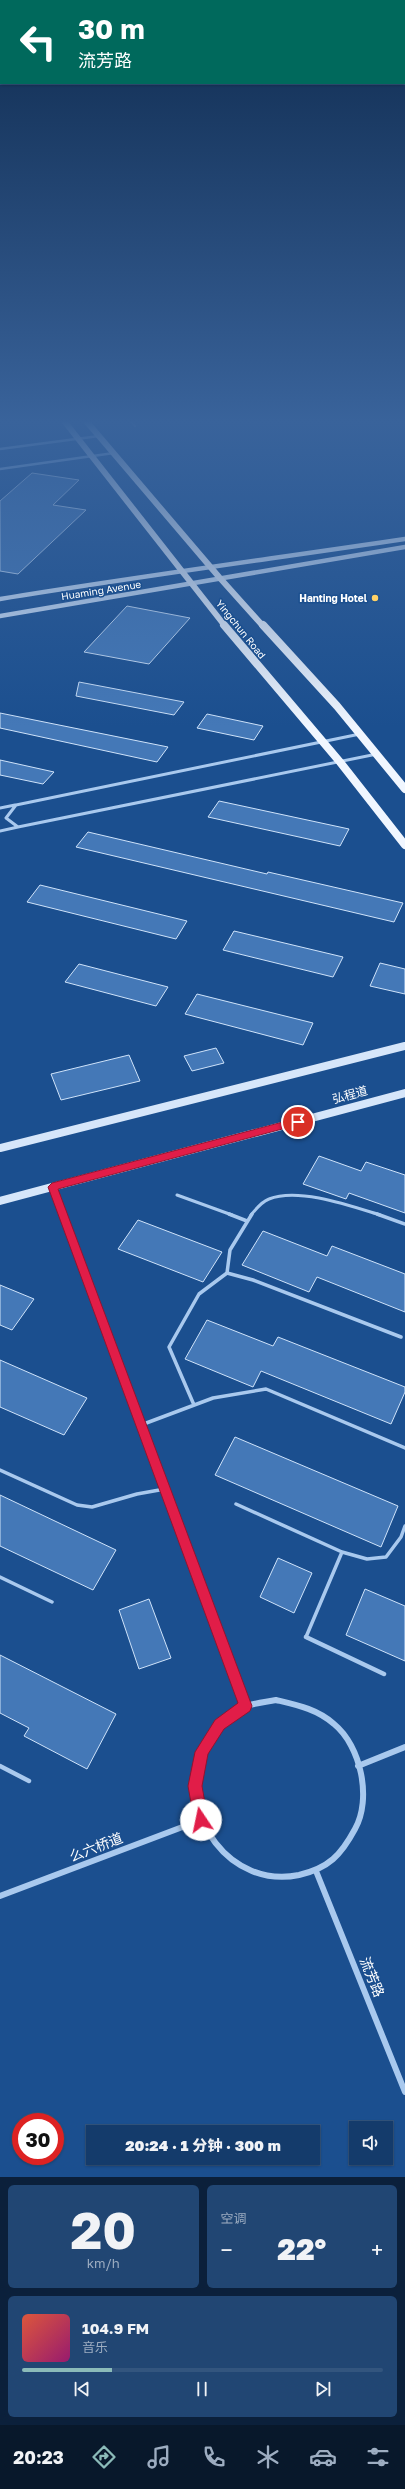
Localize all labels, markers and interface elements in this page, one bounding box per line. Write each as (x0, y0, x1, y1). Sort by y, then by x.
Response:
text: 30 m (78, 12, 145, 45)
icon: left (12, 16, 64, 68)
text: 流芳路 (78, 49, 132, 71)
street label: Huaming Avenue (60, 578, 142, 602)
place label: Hanting Hotel (299, 592, 368, 604)
marker: Hanting Hotel (370, 593, 380, 603)
street label: Yingchun Road (214, 597, 268, 661)
street label: 弘程道 (331, 1083, 369, 1106)
pin (281, 1105, 315, 1139)
icon: arrive (287, 1111, 309, 1133)
position arrow (180, 1799, 222, 1841)
street label: 么六桥道 (67, 1829, 125, 1865)
street label: 流芳路 (357, 1954, 388, 1999)
speed limit sign: 30 (12, 2113, 64, 2165)
map controls (349, 2121, 393, 2165)
button: sound (349, 2121, 393, 2165)
text: 20:24 · 1 分钟 · 300 m (125, 2136, 281, 2154)
text: 20 (70, 2198, 136, 2260)
text: 空调 (221, 2210, 247, 2226)
text: 22° (277, 2231, 326, 2267)
text: − (221, 2236, 233, 2263)
text: + (371, 2236, 383, 2263)
text: km/h (87, 2255, 120, 2271)
text: 104.9 FM (82, 2319, 149, 2337)
text: 音乐 (82, 2339, 108, 2355)
icon: previous (71, 2378, 93, 2400)
icon: pause (191, 2378, 213, 2400)
icon: next (312, 2378, 334, 2400)
icon: directions (90, 2443, 118, 2471)
icon: music (145, 2443, 173, 2471)
icon: phone (200, 2443, 228, 2471)
icon: climate (254, 2443, 282, 2471)
icon: car (309, 2443, 337, 2471)
icon: filters (364, 2443, 392, 2471)
text: 20:23 (13, 2446, 64, 2468)

